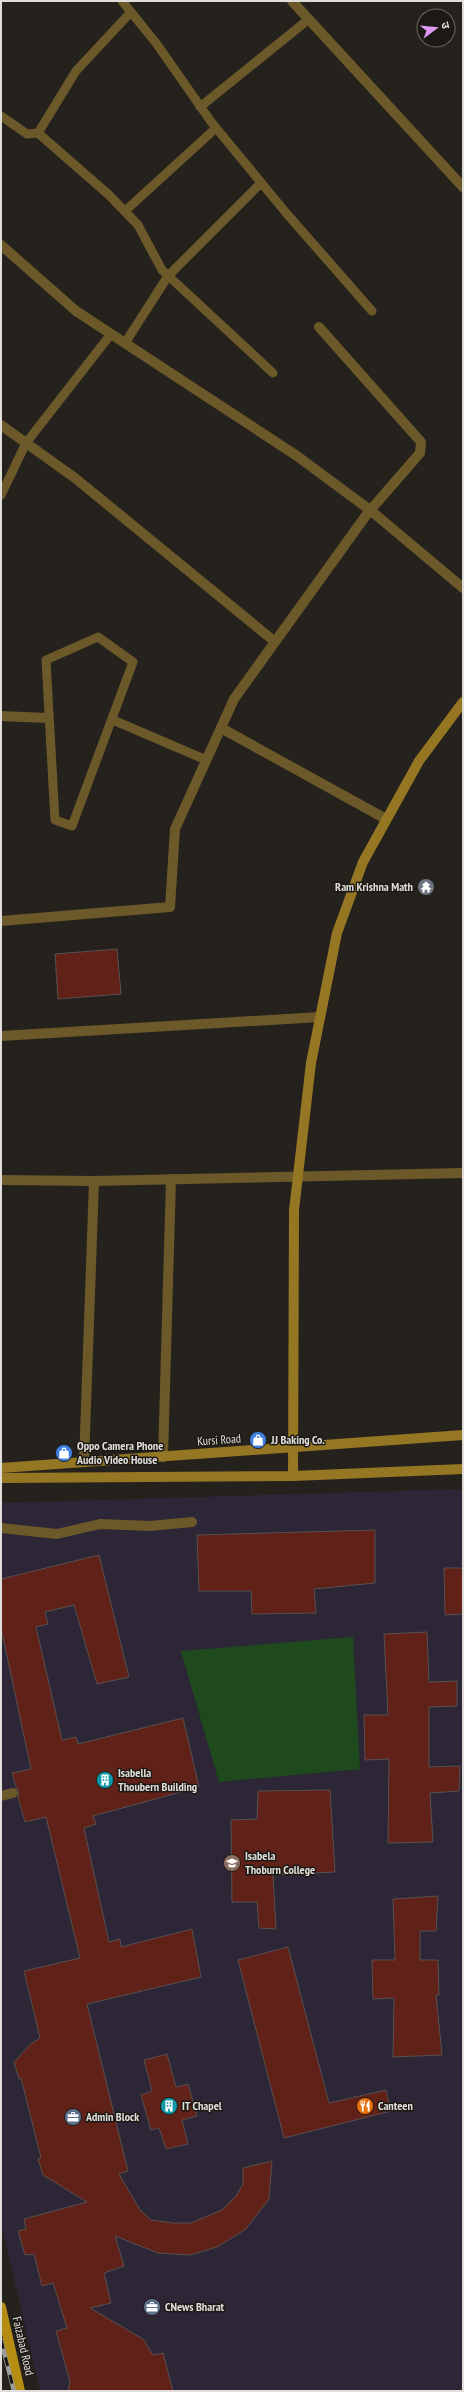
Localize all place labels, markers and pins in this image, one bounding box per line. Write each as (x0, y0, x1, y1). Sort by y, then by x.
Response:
temple icon: Ram Krishna Math (416, 877, 436, 897)
place label: Ram Krishna Math (335, 879, 413, 894)
shop icon: JJ Baking Co. (248, 1430, 268, 1450)
place label: JJ Baking Co. (270, 1432, 325, 1447)
place label: Oppo Camera Phone Audio Video House (76, 1438, 163, 1467)
shop icon: Oppo Camera Phone Audio Video House (54, 1443, 74, 1463)
place label: Isabella Thoubern Building (118, 1765, 197, 1794)
building icon: Isabella Thoubern Building (95, 1770, 115, 1790)
place label: Isabela Thoburn College (245, 1848, 315, 1877)
school or university icon: Isabela Thoburn College (222, 1853, 242, 1873)
building icon: IT Chapel (159, 2096, 179, 2116)
restaurant icon: Canteen (355, 2096, 375, 2116)
place label: IT Chapel (182, 2098, 222, 2113)
place label: Canteen (378, 2098, 413, 2113)
office icon: Admin Block (63, 2107, 83, 2127)
place label: Admin Block (85, 2109, 139, 2124)
office icon: CNews Bharat (142, 2297, 162, 2317)
place label: CNews Bharat (165, 2299, 225, 2314)

